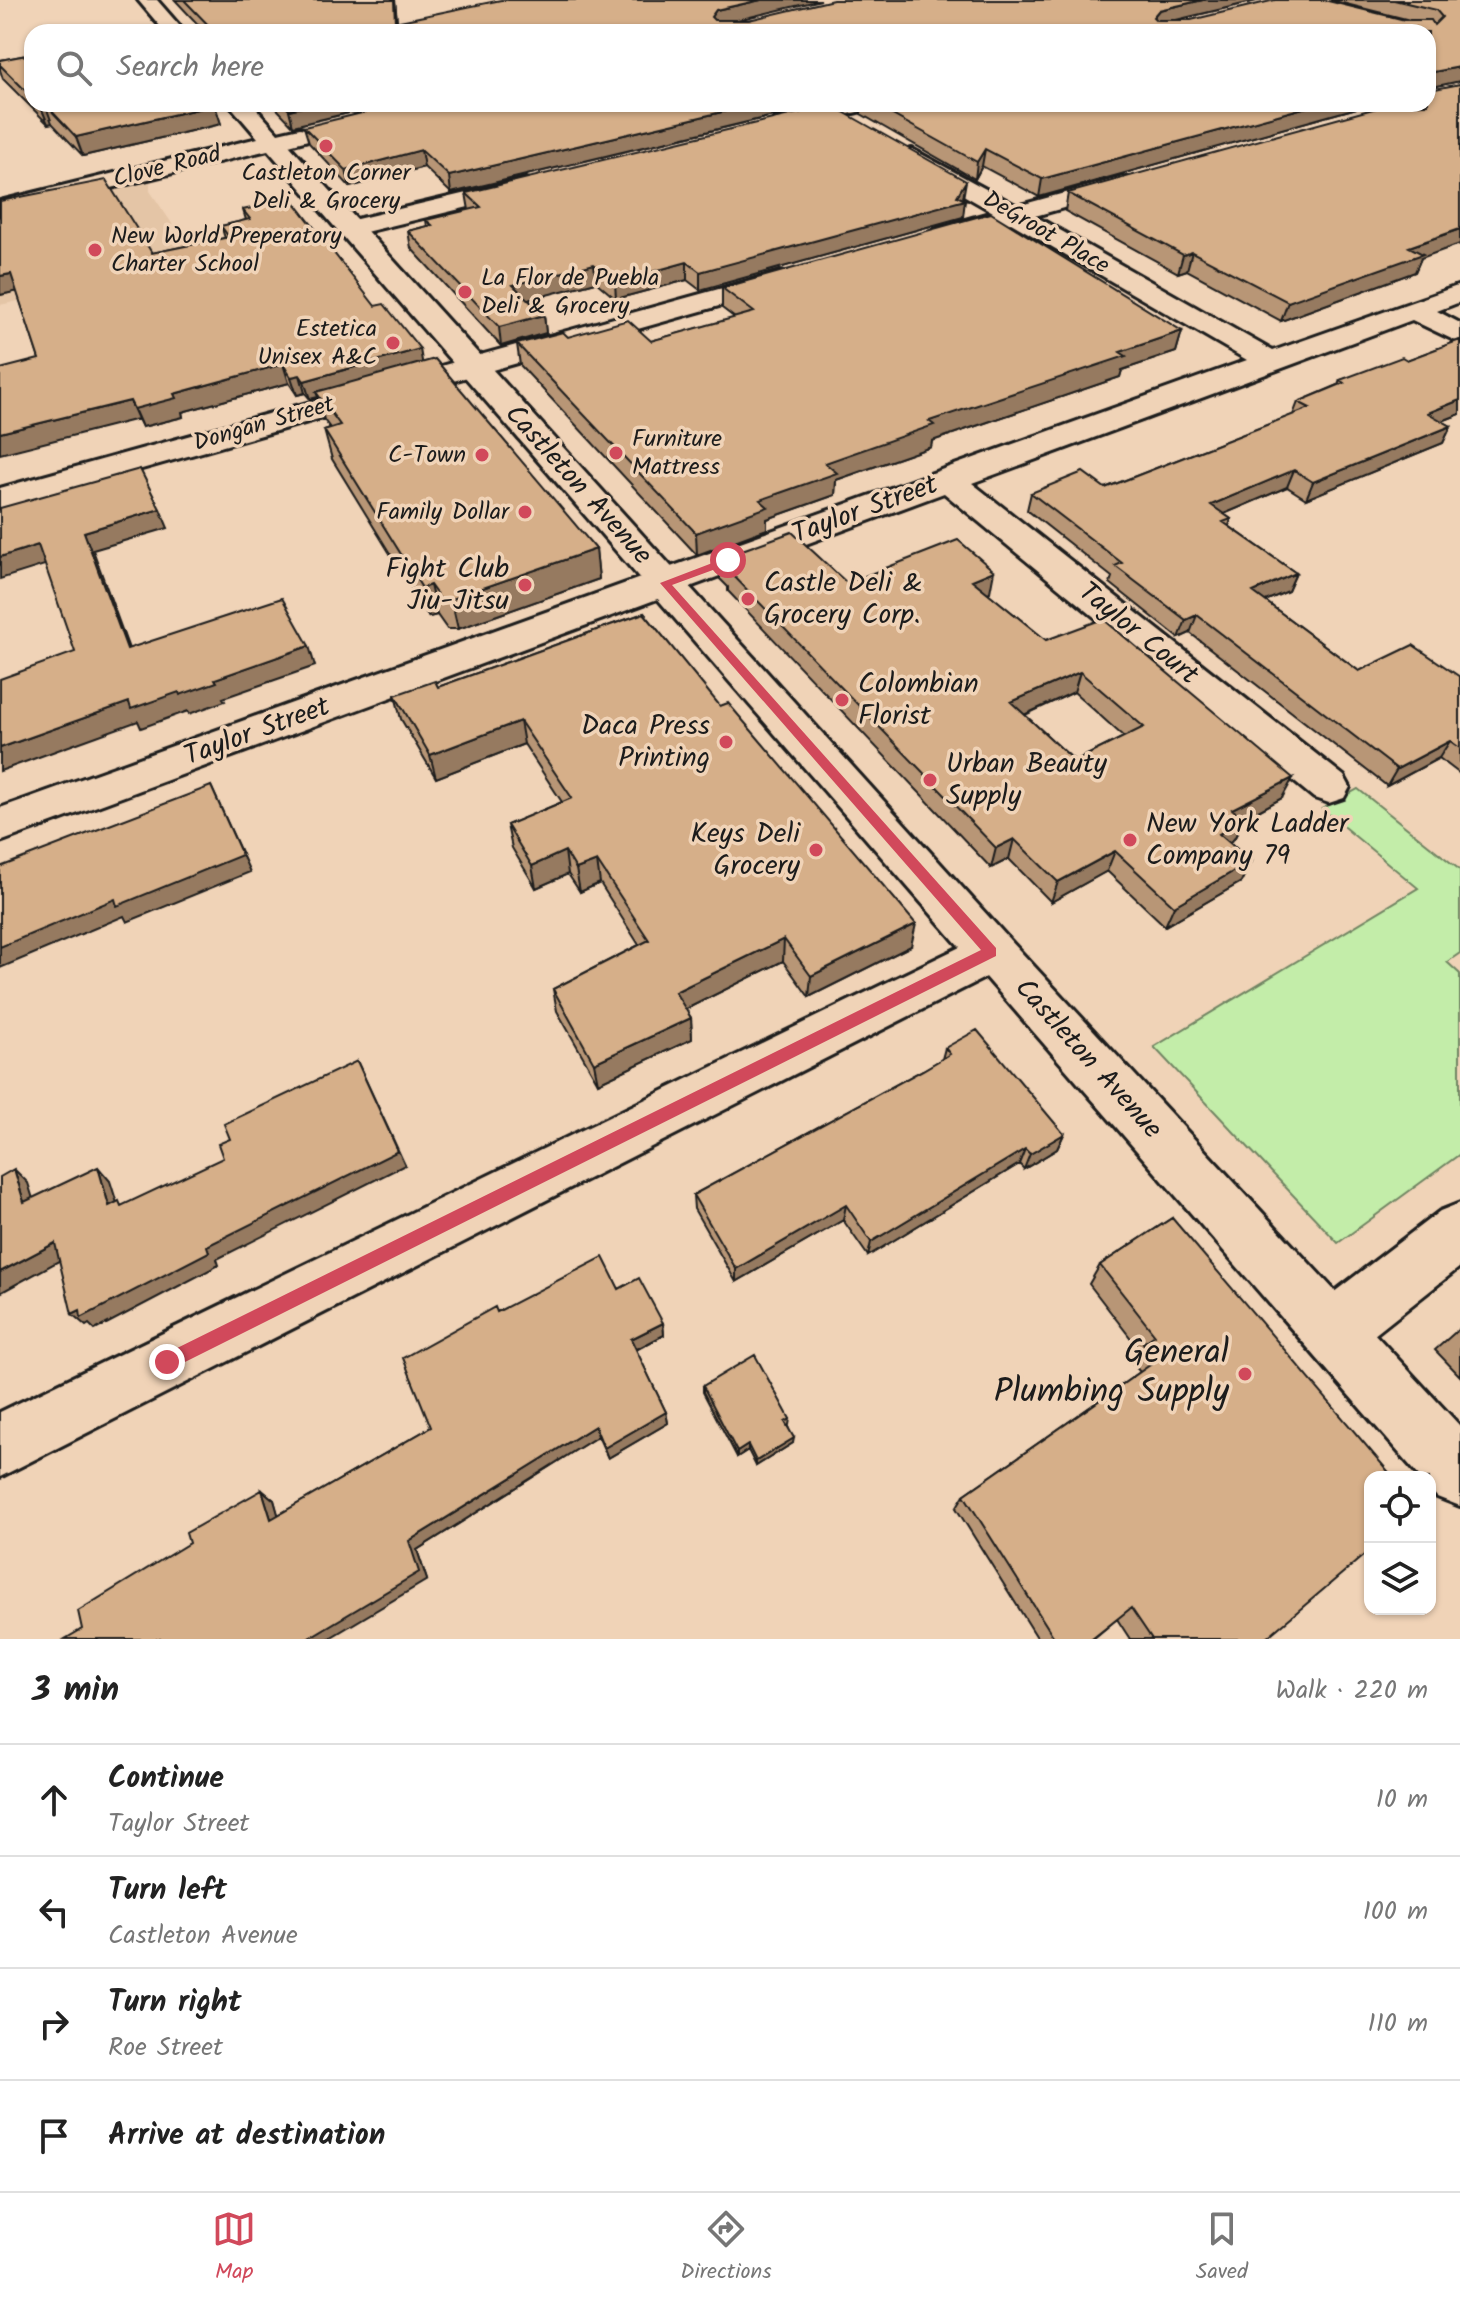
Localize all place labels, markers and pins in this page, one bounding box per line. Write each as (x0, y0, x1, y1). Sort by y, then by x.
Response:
marker: Castleton Corner Deli & Grocery (317, 137, 335, 155)
place label: Castleton Corner Deli & Grocery (241, 154, 413, 221)
place label: New World Preperatory Charter School (111, 217, 342, 284)
marker: New World Preperatory Charter School (86, 241, 104, 259)
place label: La Flor de Puebla Deli & Grocery (481, 259, 659, 326)
marker: La Flor de Puebla Deli & Grocery (456, 283, 474, 301)
place label: Estetica Unisex A&C (257, 310, 377, 377)
marker: Estetica Unisex A&C (384, 334, 402, 352)
place label: Furniture Mattress (632, 420, 722, 487)
place label: C-Town (388, 436, 466, 475)
marker: Furniture Mattress (607, 444, 625, 462)
marker: C-Town (473, 446, 491, 464)
place label: Family Dollar (376, 493, 511, 532)
marker: Family Dollar (516, 503, 534, 521)
place label: Fight Club Jiu-Jitsu (386, 547, 509, 624)
place label: Castle Deli & Grocery Corp. (764, 561, 922, 638)
marker: Fight Club Jiu-Jitsu (516, 576, 534, 594)
marker: Castle Deli & Grocery Corp. (739, 590, 757, 608)
place label: Colombian Florist (858, 662, 979, 739)
marker: Colombian Florist (833, 691, 851, 709)
place label: Daca Press Printing (581, 704, 710, 781)
marker: Daca Press Printing (717, 733, 735, 751)
place label: Urban Beauty Supply (946, 742, 1108, 819)
marker: Urban Beauty Supply (921, 771, 939, 789)
place label: New York Ladder Company 79 (1146, 802, 1350, 879)
place label: Keys Deli Grocery (690, 812, 801, 889)
marker: New York Ladder Company 79 (1121, 831, 1139, 849)
marker: Keys Deli Grocery (807, 841, 825, 859)
place label: General Plumbing Supply (994, 1327, 1230, 1420)
marker: General Plumbing Supply (1236, 1365, 1254, 1383)

